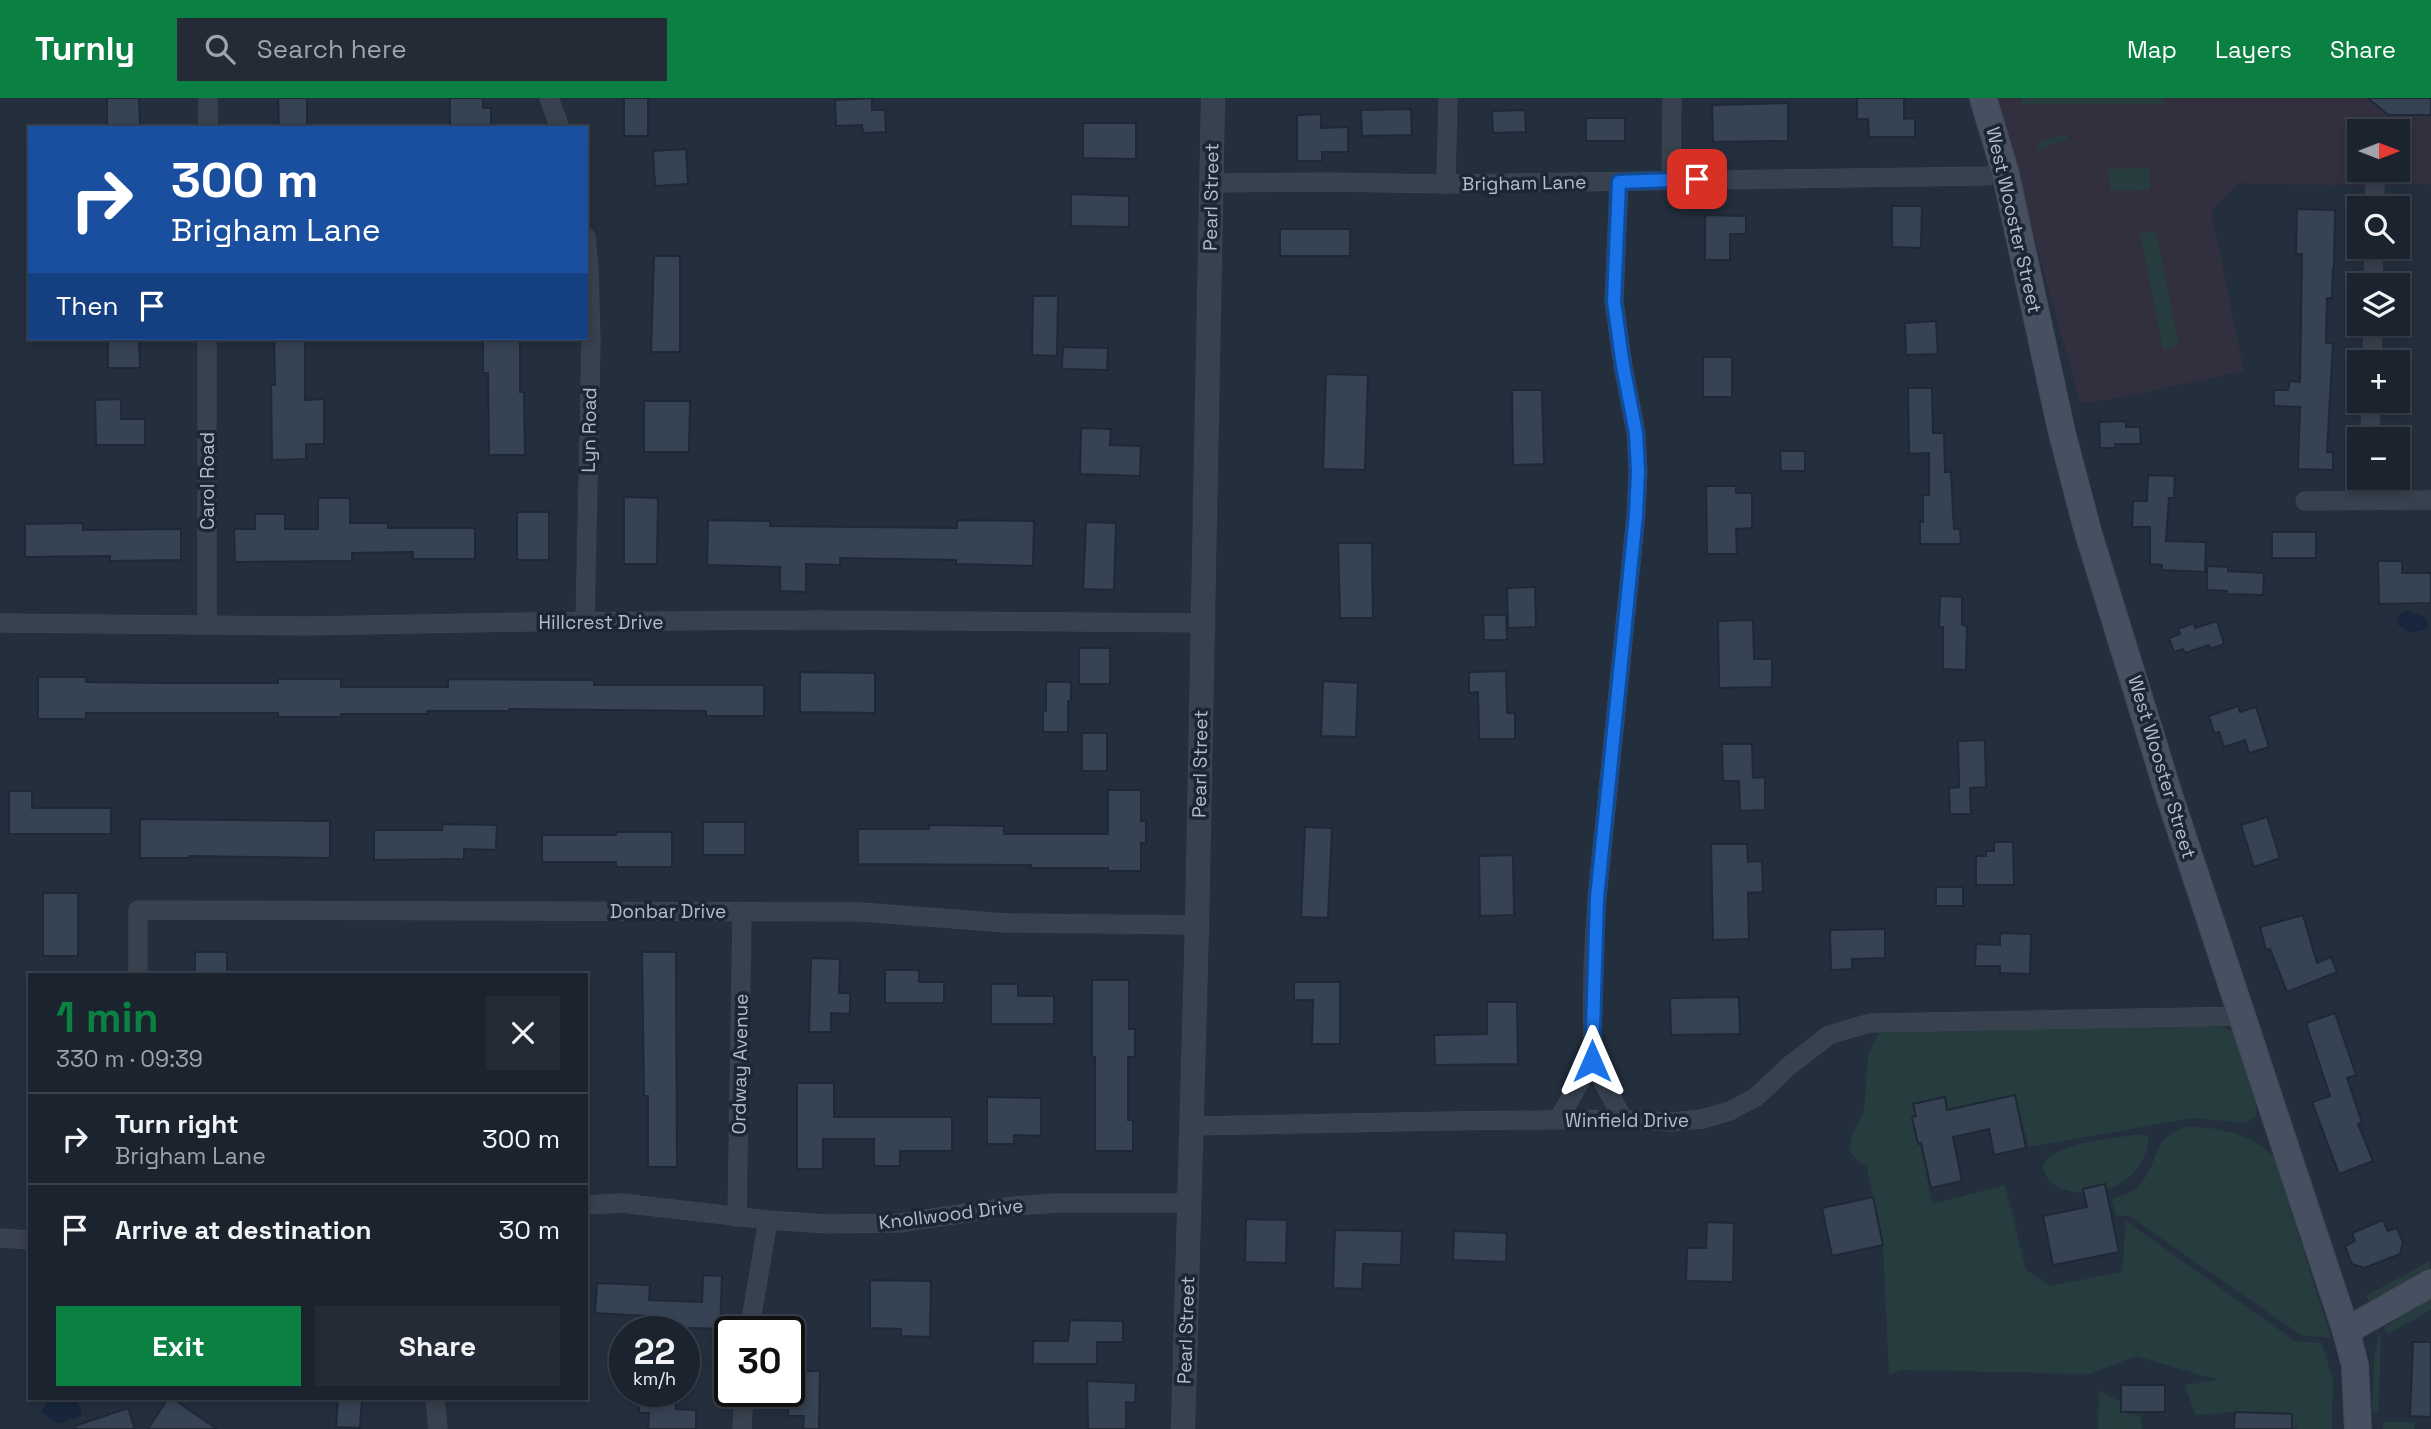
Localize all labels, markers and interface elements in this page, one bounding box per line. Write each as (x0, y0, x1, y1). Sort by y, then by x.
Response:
search box (177, 18, 667, 81)
text: Turnly (35, 28, 135, 70)
icon: search (201, 30, 239, 68)
text: Search here (257, 32, 407, 66)
text: Map (2127, 34, 2177, 65)
text: Layers (2215, 34, 2292, 65)
text: Share (2330, 34, 2396, 65)
north arrow (2347, 119, 2410, 182)
map controls (2347, 119, 2410, 490)
street label: West Wooster Street (1980, 124, 2048, 316)
street label: Pearl Street (1198, 143, 1224, 251)
text: 300 m (171, 149, 319, 211)
pin (1667, 149, 1727, 209)
icon: right (56, 154, 147, 245)
icon: arrive (1678, 160, 1716, 198)
street label: Brigham Lane (1462, 169, 1586, 197)
button: search (2347, 196, 2410, 259)
text: Brigham Lane (171, 210, 381, 250)
button: layers (2347, 273, 2410, 336)
icon: arrive (133, 287, 171, 325)
text: Then (56, 289, 119, 323)
button: + (2347, 350, 2410, 413)
street label: Lyn Road (576, 387, 602, 473)
button: − (2347, 427, 2410, 490)
street label: Carol Road (195, 432, 220, 530)
street label: Hillcrest Drive (539, 610, 663, 635)
street label: West Wooster Street (2122, 672, 2202, 862)
street label: Pearl Street (1187, 710, 1213, 818)
street label: Donbar Drive (610, 899, 726, 924)
text: 1 min (56, 991, 159, 1044)
street label: Ordway Avenue (726, 993, 754, 1135)
button: close (486, 996, 560, 1070)
position arrow (1555, 1024, 1629, 1098)
text: 330 m · 09:39 (56, 1044, 203, 1074)
text: Turn right (115, 1107, 239, 1141)
street label: Winfield Drive (1565, 1108, 1689, 1133)
icon: right (56, 1120, 94, 1158)
text: 300 m (482, 1122, 560, 1156)
text: Brigham Lane (115, 1141, 266, 1171)
street label: Knollwood Drive (877, 1193, 1025, 1235)
icon: arrive (56, 1211, 94, 1249)
text: Arrive at destination (115, 1213, 372, 1247)
text: 30 m (499, 1213, 560, 1247)
street label: Pearl Street (1172, 1276, 1200, 1384)
button: Exit (56, 1306, 301, 1386)
button: Share (315, 1306, 560, 1386)
speed limit sign: 30 (714, 1316, 805, 1407)
text: 22 (634, 1330, 675, 1374)
text: km/h (633, 1367, 676, 1390)

